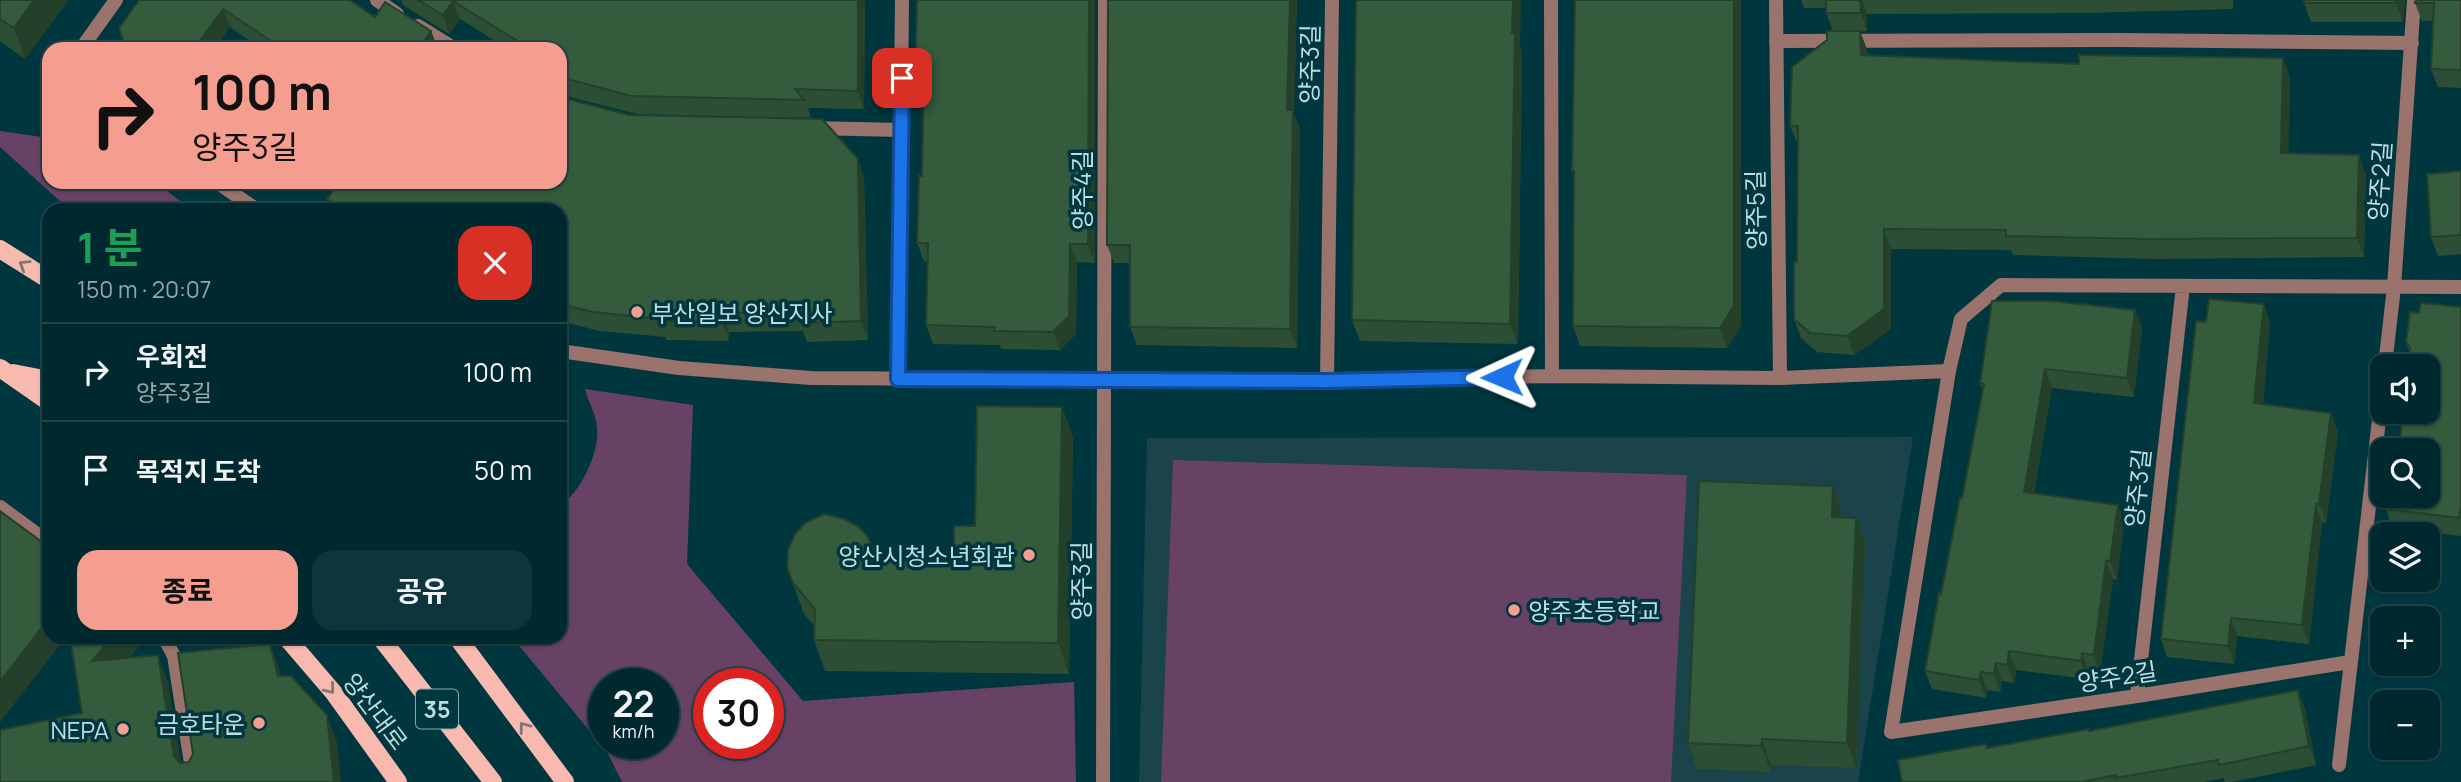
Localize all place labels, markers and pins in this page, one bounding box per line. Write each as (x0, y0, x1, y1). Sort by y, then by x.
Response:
pin (872, 48, 932, 108)
place label: 부산일보 양산지사 (651, 296, 832, 329)
marker: 부산일보 양산지사 (629, 304, 645, 320)
place label: 양산시청소년회관 (838, 539, 1015, 572)
marker: 양산시청소년회관 (1021, 547, 1037, 563)
place label: 양주초등학교 (1528, 594, 1660, 627)
marker: 양주초등학교 (1506, 602, 1522, 618)
place label: 금호타운 (157, 707, 245, 740)
place label: NEPA (50, 713, 109, 746)
marker: 금호타운 (251, 715, 267, 731)
marker: NEPA (115, 721, 131, 737)

